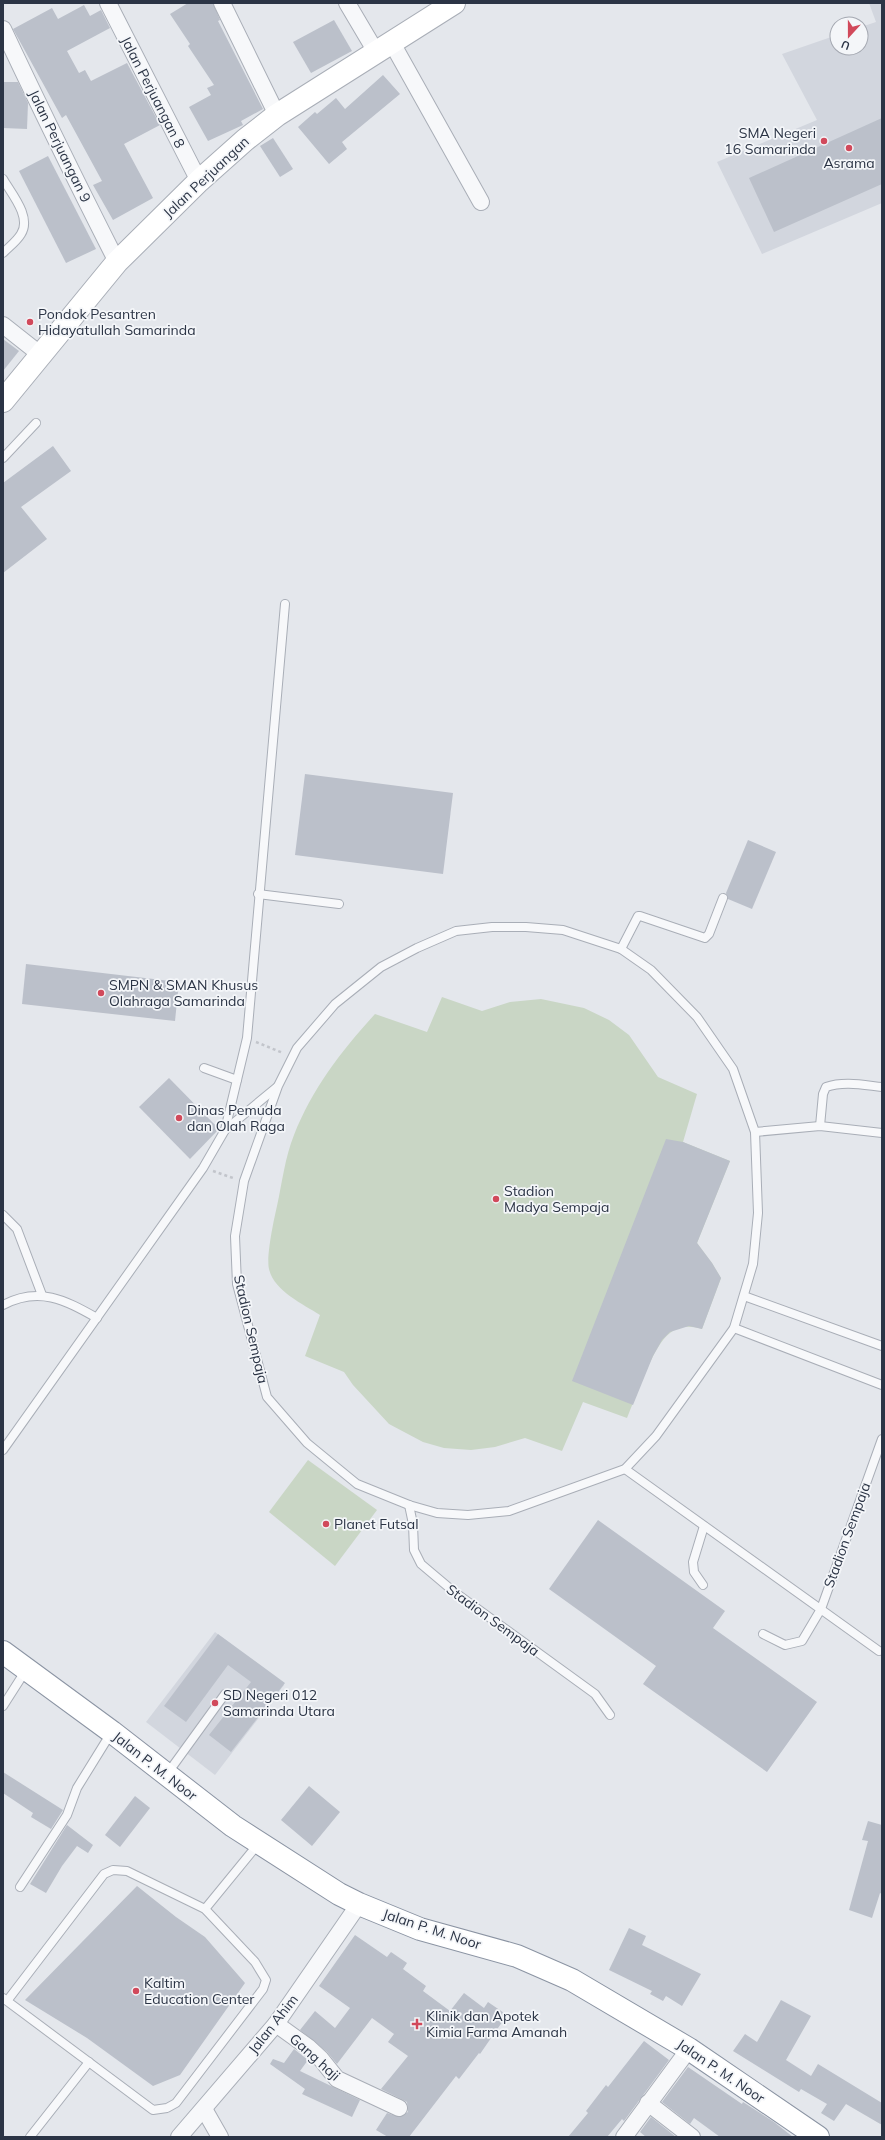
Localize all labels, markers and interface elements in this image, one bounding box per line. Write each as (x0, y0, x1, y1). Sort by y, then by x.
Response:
north arrow (829, 16, 869, 56)
street label: Jalan Perjuangan 8 (117, 33, 189, 151)
text: U (839, 37, 852, 53)
street label: Jalan Perjuangan 9 (25, 87, 95, 205)
place label: SMA Negeri 16 Samarinda (724, 124, 816, 158)
street label: Jalan Perjuangan (159, 133, 253, 221)
marker: SMA Negeri 16 Samarinda (819, 136, 829, 146)
marker: Asrama (844, 143, 854, 153)
place label: Asrama (823, 154, 875, 172)
place label: Pondok Pesantren Hidayatullah Samarinda (38, 305, 196, 339)
marker: Pondok Pesantren Hidayatullah Samarinda (25, 317, 35, 327)
place label: SMPN & SMAN Khusus Olahraga Samarinda (109, 976, 258, 1010)
marker: SMPN & SMAN Khusus Olahraga Samarinda (96, 988, 106, 998)
place label: Dinas Pemuda dan Olah Raga (187, 1101, 285, 1135)
marker: Dinas Pemuda dan Olah Raga (174, 1113, 184, 1123)
place label: Stadion Madya Sempaja (504, 1182, 609, 1216)
marker: Stadion Madya Sempaja (491, 1194, 501, 1204)
street label: Stadion Sempaja (230, 1273, 272, 1385)
street label: Stadion Sempaja (820, 1480, 874, 1590)
place label: Planet Futsal (334, 1515, 419, 1533)
marker: Planet Futsal (321, 1519, 331, 1529)
street label: Stadion Sempaja (443, 1580, 543, 1660)
place label: SD Negeri 012 Samarinda Utara (223, 1686, 335, 1720)
marker: SD Negeri 012 Samarinda Utara (210, 1698, 220, 1708)
street label: Jalan P. M. Noor (109, 1727, 202, 1805)
street label: Jalan P. M. Noor (381, 1905, 484, 1954)
place label: Kaltim Education Center (144, 1974, 255, 2008)
marker: Kaltim Education Center (131, 1986, 141, 1996)
street label: Jalan Ahim (244, 1991, 302, 2057)
place label: Klinik dan Apotek Kimia Farma Amanah (426, 2007, 567, 2041)
marker: Klinik dan Apotek Kimia Farma Amanah (411, 2018, 423, 2030)
street label: Gang haji (286, 2030, 344, 2084)
street label: Jalan P. M. Noor (674, 2035, 769, 2108)

